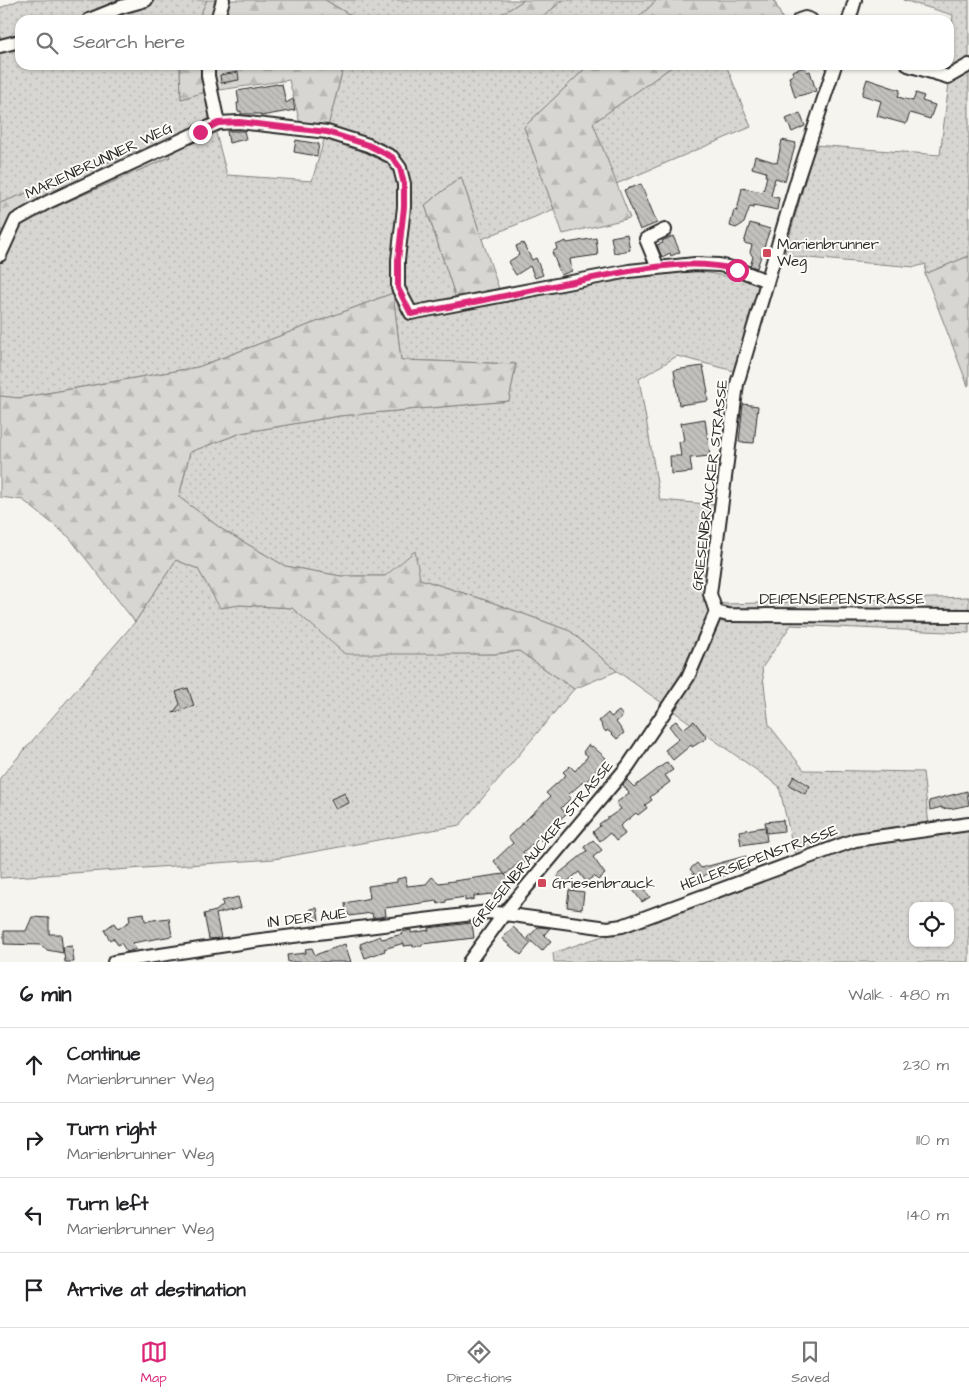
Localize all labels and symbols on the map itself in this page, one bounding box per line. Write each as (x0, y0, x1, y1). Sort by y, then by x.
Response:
street label: MARIENBRUNNER WEG (22, 117, 177, 204)
route end (189, 121, 212, 144)
place label: Marienbrunner Weg (777, 234, 879, 273)
marker: Marienbrunner Weg (761, 247, 773, 259)
route start (726, 259, 749, 282)
street label: GRIESENBRAUCKER STRASSE (687, 378, 733, 592)
street label: DEIPENSIEPENSTRASSE (760, 589, 925, 610)
street label: GRIESENBRAUCKER STRASSE (466, 756, 618, 932)
street label: HEILERSIEPENSTRASSE (677, 820, 841, 896)
place label: Griesenbrauck (552, 873, 655, 894)
marker: Griesenbrauck (536, 877, 548, 889)
street label: IN DER AUE (266, 903, 348, 933)

